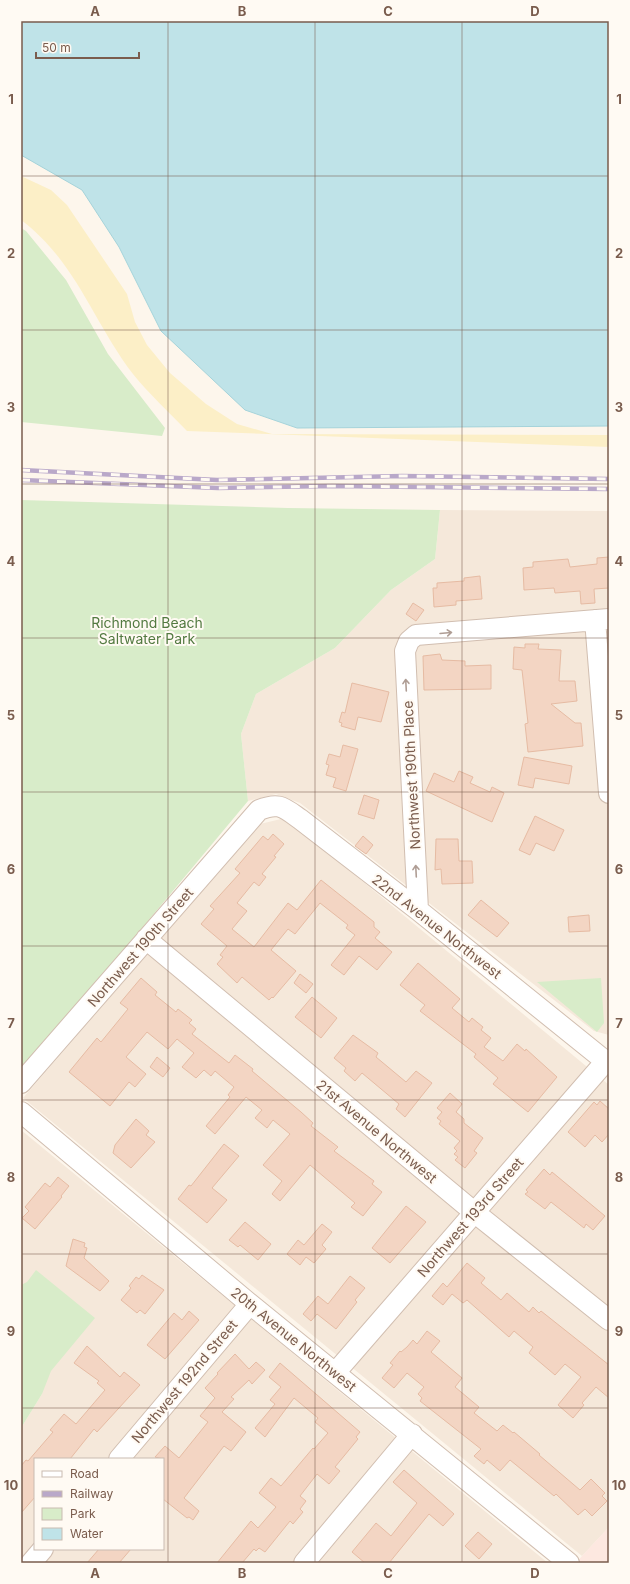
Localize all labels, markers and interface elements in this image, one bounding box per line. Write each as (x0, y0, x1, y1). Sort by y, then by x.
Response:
text: A (90, 3, 100, 19)
text: B (238, 3, 247, 19)
text: C (383, 3, 393, 19)
text: D (530, 3, 540, 19)
scale bar (36, 34, 139, 60)
text: 50 m (42, 40, 71, 55)
text: 1 (8, 91, 14, 107)
text: 1 (616, 91, 622, 107)
text: 2 (7, 245, 15, 261)
text: 2 (615, 245, 623, 261)
text: 3 (7, 399, 15, 415)
text: 3 (615, 399, 623, 415)
text: 4 (7, 553, 16, 569)
text: 4 (615, 553, 624, 569)
park label: Richmond Beach Saltwater Park (91, 614, 203, 647)
one-way arrow (439, 629, 452, 636)
one-way arrow (403, 679, 410, 692)
street label: Northwest 190th Place (399, 700, 423, 850)
text: 5 (7, 707, 15, 723)
text: 5 (615, 707, 623, 723)
text: 6 (7, 861, 15, 877)
text: 6 (615, 861, 623, 877)
one-way arrow (412, 865, 420, 878)
street label: 22nd Avenue Northwest (369, 870, 505, 982)
street label: Northwest 190th Street (84, 884, 197, 1010)
text: 7 (7, 1015, 15, 1031)
text: 7 (615, 1015, 623, 1031)
street label: 21st Avenue Northwest (313, 1076, 441, 1187)
street label: Northwest 193rd Street (414, 1154, 527, 1280)
text: 8 (7, 1169, 15, 1185)
text: 8 (615, 1169, 623, 1185)
street label: 20th Avenue Northwest (228, 1283, 360, 1395)
street label: Northwest 192nd Street (127, 1316, 241, 1446)
text: 9 (7, 1323, 15, 1339)
text: 9 (615, 1323, 623, 1339)
legend (34, 1458, 164, 1550)
text: Road (70, 1466, 99, 1481)
text: 10 (4, 1477, 18, 1493)
text: 10 (612, 1477, 626, 1493)
text: Railway (70, 1486, 114, 1501)
text: Park (70, 1506, 96, 1521)
text: Water (70, 1526, 104, 1541)
text: A (90, 1565, 100, 1581)
text: B (238, 1565, 247, 1581)
text: C (383, 1565, 393, 1581)
text: D (530, 1565, 540, 1581)

